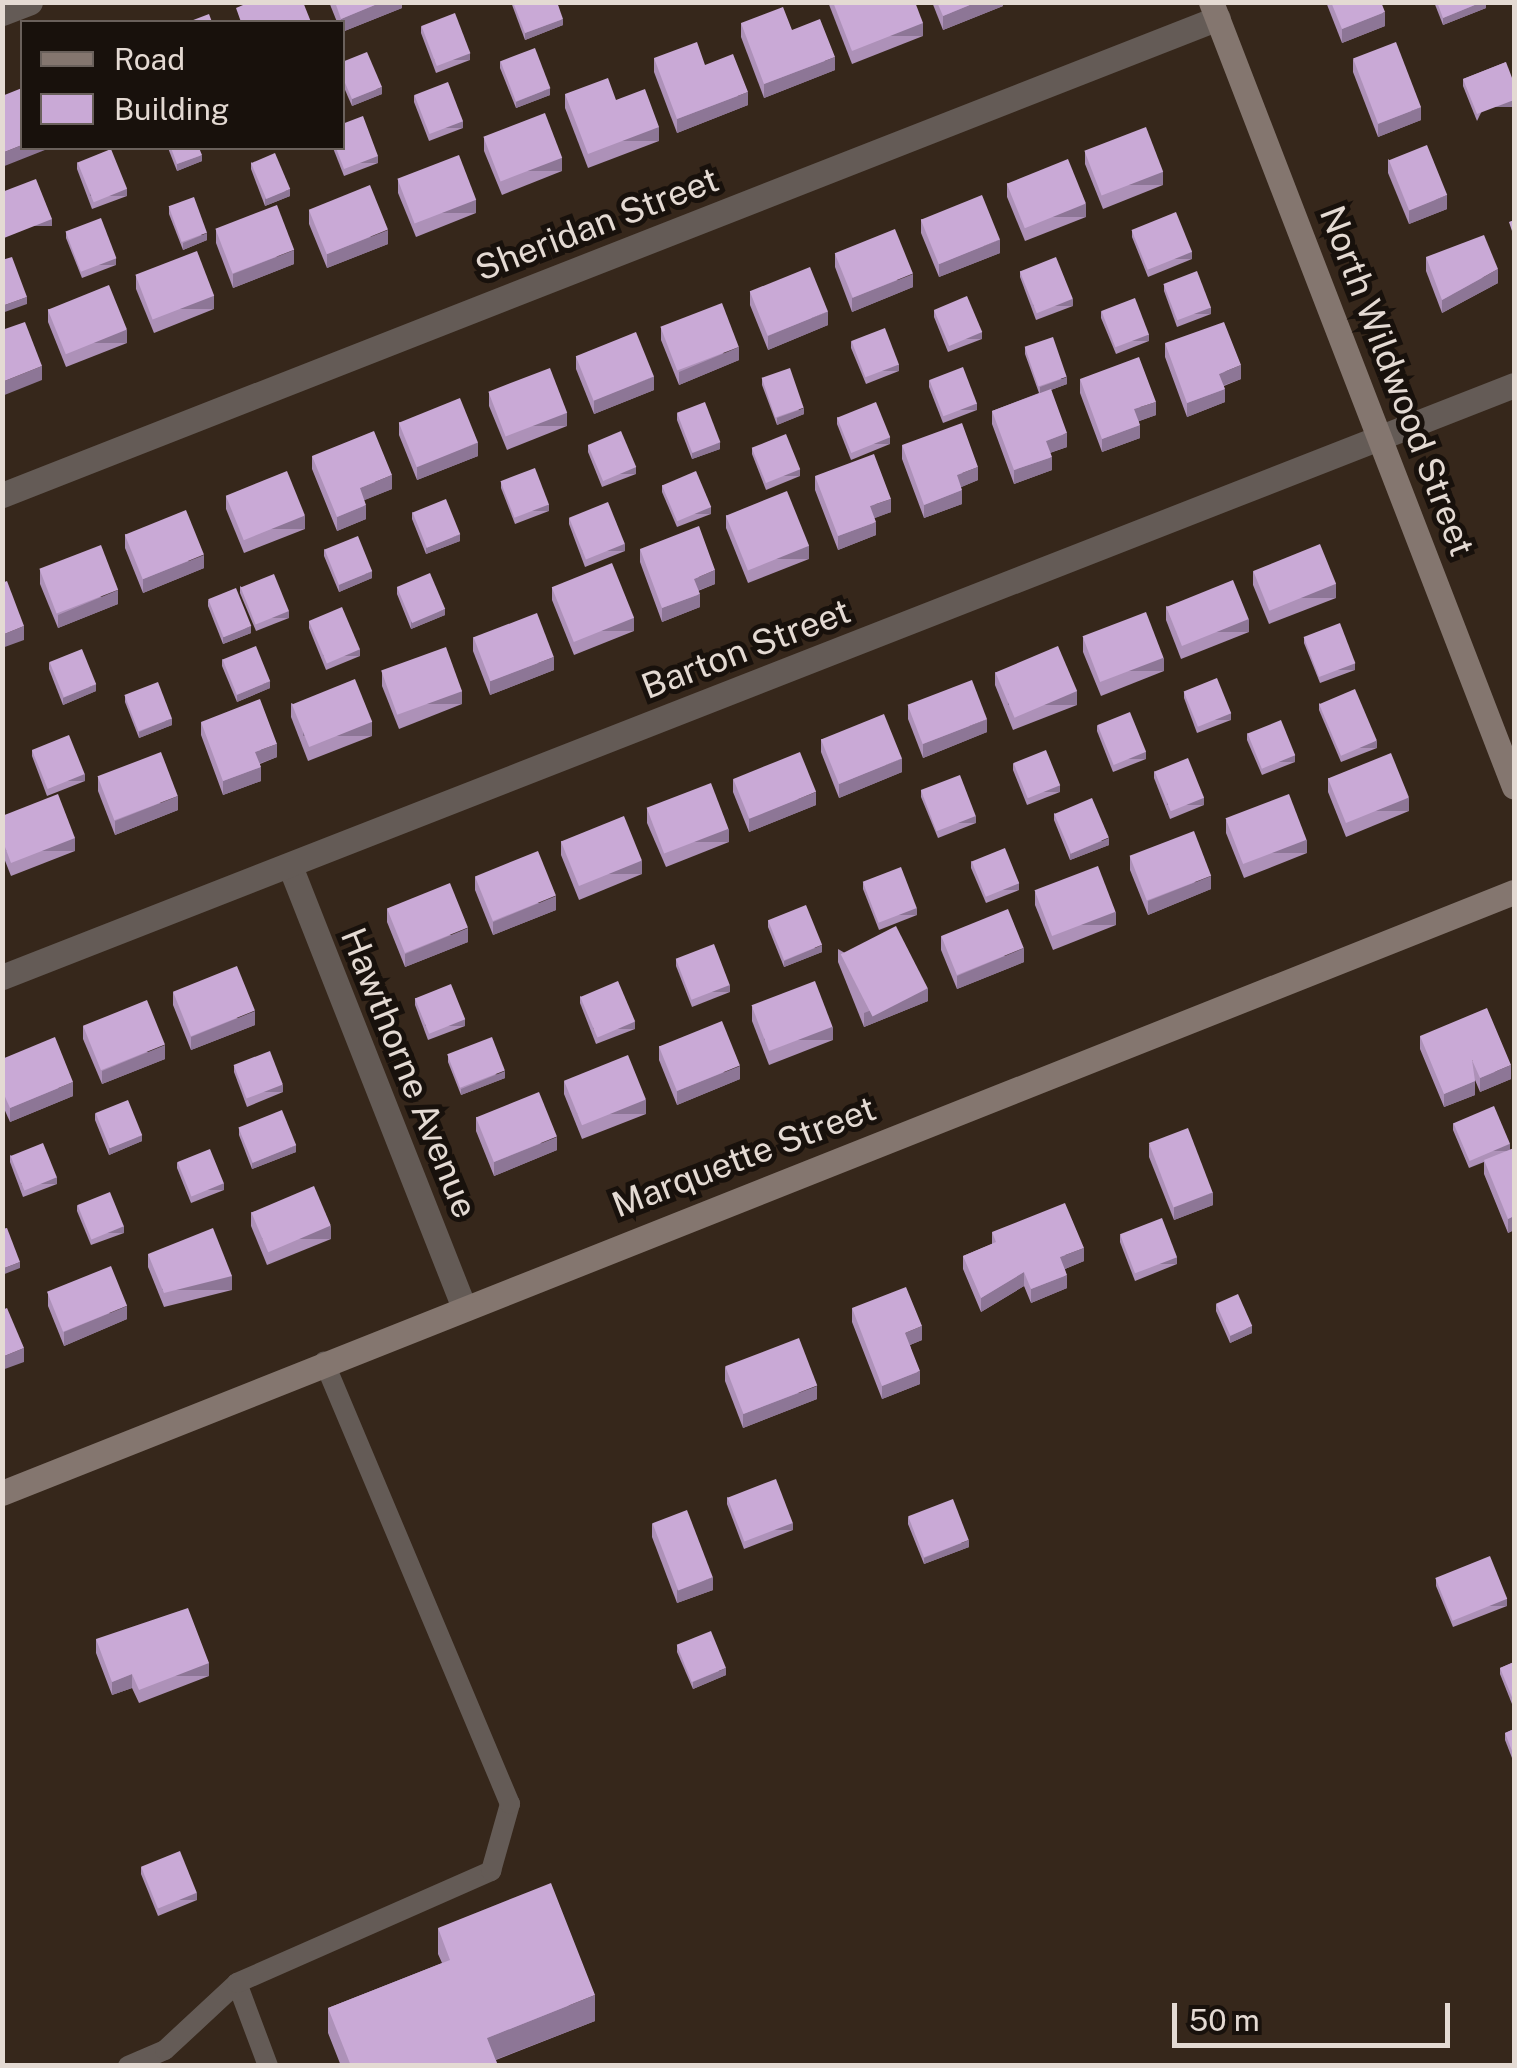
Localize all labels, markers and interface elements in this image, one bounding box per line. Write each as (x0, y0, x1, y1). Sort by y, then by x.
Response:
legend (20, 20, 345, 150)
text: Road (114, 41, 185, 77)
text: Building (114, 91, 229, 127)
street label: Sheridan Street (470, 158, 724, 290)
street label: North Wildwood Street (1311, 200, 1483, 562)
street label: Barton Street (636, 590, 856, 708)
street label: Hawthorne Avenue (332, 922, 486, 1224)
street label: Marquette Street (606, 1087, 882, 1227)
scale bar (1177, 1983, 1454, 2045)
text: 50 m (1189, 2002, 1260, 2038)

